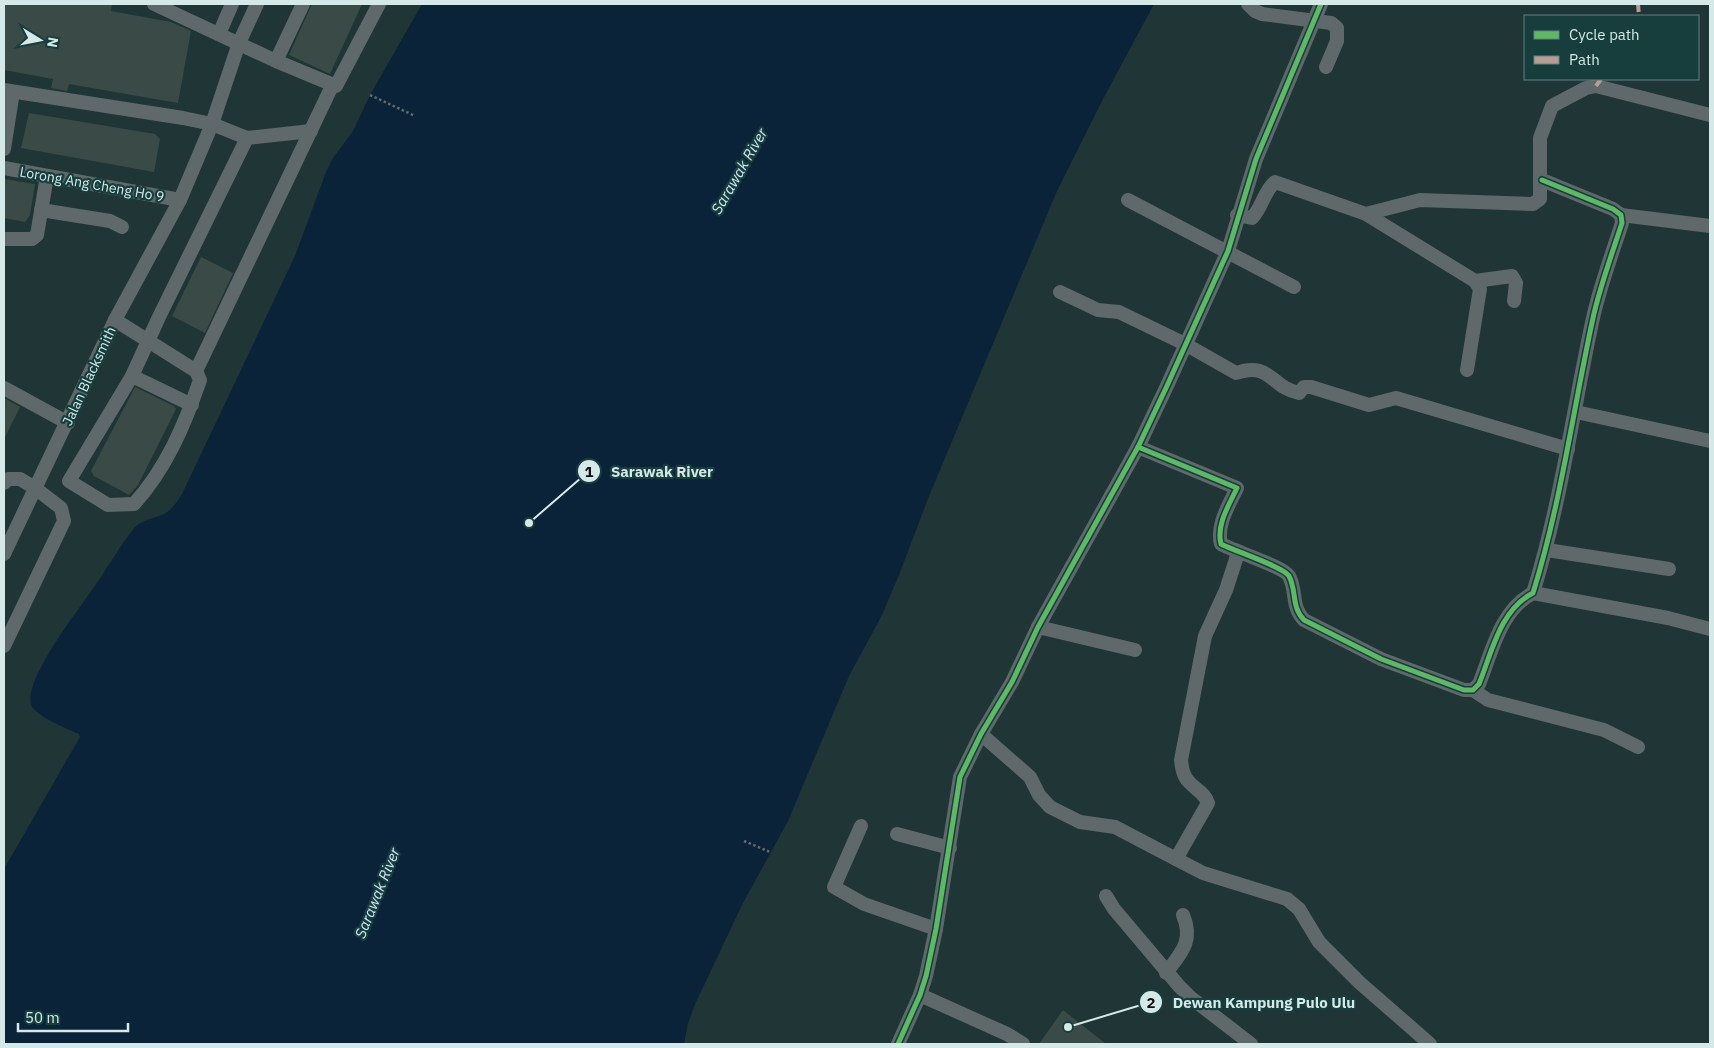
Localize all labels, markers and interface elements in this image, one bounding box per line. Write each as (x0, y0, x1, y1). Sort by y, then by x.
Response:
north arrow (15, 15, 65, 65)
legend (1524, 15, 1699, 80)
text: Cycle path (1569, 25, 1640, 44)
text: N (43, 36, 63, 49)
text: Path (1569, 50, 1600, 69)
water label: Sarawak River (707, 124, 771, 217)
street label: Lorong Ang Cheng Ho 9 (18, 162, 166, 206)
street label: Jalan Blacksmith (58, 324, 120, 428)
callout: Sarawak River (576, 456, 723, 486)
text: 1 (584, 462, 594, 481)
text: Sarawak River (611, 462, 713, 481)
water label: Sarawak River (350, 844, 404, 941)
callout: Dewan Kampung Pulo Ulu (1138, 987, 1366, 1017)
text: 2 (1146, 993, 1156, 1012)
text: Dewan Kampung Pulo Ulu (1173, 993, 1355, 1012)
scale bar (18, 1000, 128, 1032)
text: 50 m (25, 1008, 60, 1027)

